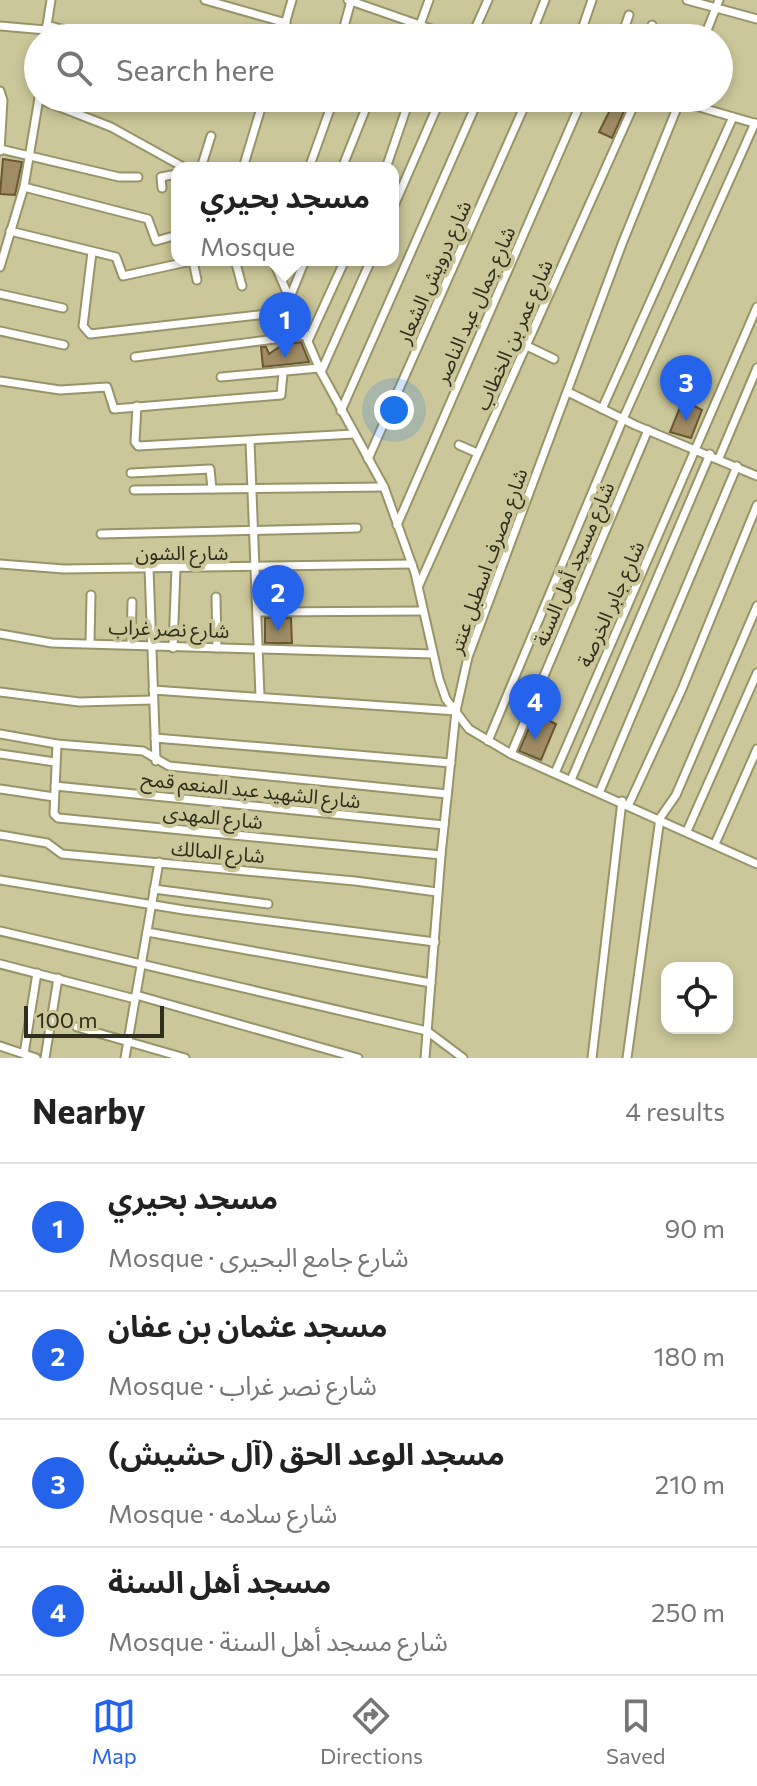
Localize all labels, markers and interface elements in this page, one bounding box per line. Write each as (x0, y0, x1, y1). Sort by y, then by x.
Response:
search box (24, 24, 733, 112)
icon: search (52, 46, 96, 90)
text: Search here (116, 50, 275, 87)
popup (171, 162, 399, 266)
text: مسجد بحيري (200, 177, 370, 214)
street label: شارع درويش الشعار (390, 196, 479, 350)
street label: شارع جمال عبد الناصر (428, 222, 523, 390)
text: Mosque (200, 230, 295, 261)
street label: شارع عمر بن الخطاب (469, 255, 561, 415)
pin: 1 (259, 292, 311, 358)
pin: 3 (660, 355, 712, 421)
your location (374, 390, 414, 430)
street label: شارع مصرف اسطبل عنتر (442, 465, 536, 659)
street label: شارع مسجد أهل السنة (528, 478, 622, 651)
street label: شارع جابر الخرصة (572, 537, 652, 672)
street label: شارع الشون (136, 540, 228, 568)
pin: 2 (252, 565, 304, 631)
street label: شارع نصر غراب (108, 614, 230, 646)
pin: 4 (509, 674, 561, 740)
street label: شارع الشهيد عبد المنعم قمح (140, 766, 362, 816)
street label: شارع المهدى (162, 799, 264, 837)
street label: شارع المالك (170, 835, 266, 871)
map controls (661, 962, 733, 1034)
button: locate (661, 962, 733, 1034)
scale bar (24, 1002, 164, 1038)
text: 100 m (36, 1006, 98, 1033)
text: Nearby (32, 1089, 146, 1131)
text: 4 results (625, 1095, 725, 1126)
text: مسجد بحيري (108, 1178, 278, 1215)
text: 1 (52, 1212, 64, 1243)
text: 90 m (665, 1212, 725, 1243)
text: Mosque · شارع جامع البحيرى (108, 1241, 409, 1272)
text: مسجد عثمان بن عفان (108, 1306, 387, 1343)
text: 2 (51, 1340, 65, 1371)
text: 180 m (653, 1340, 725, 1371)
text: Mosque · شارع نصر غراب (108, 1369, 377, 1400)
text: مسجد الوعد الحق (آل حشيش) (108, 1434, 505, 1471)
text: 3 (50, 1468, 66, 1499)
text: 210 m (655, 1468, 725, 1499)
text: Mosque · شارع سلامه (108, 1497, 337, 1528)
text: مسجد أهل السنة (108, 1562, 331, 1599)
text: 4 (50, 1596, 66, 1627)
text: 250 m (651, 1596, 725, 1627)
text: Mosque · شارع مسجد أهل السنة (108, 1625, 448, 1656)
tab: Map (92, 1694, 137, 1769)
tab: Directions (320, 1694, 423, 1769)
tab: Saved (606, 1694, 665, 1769)

